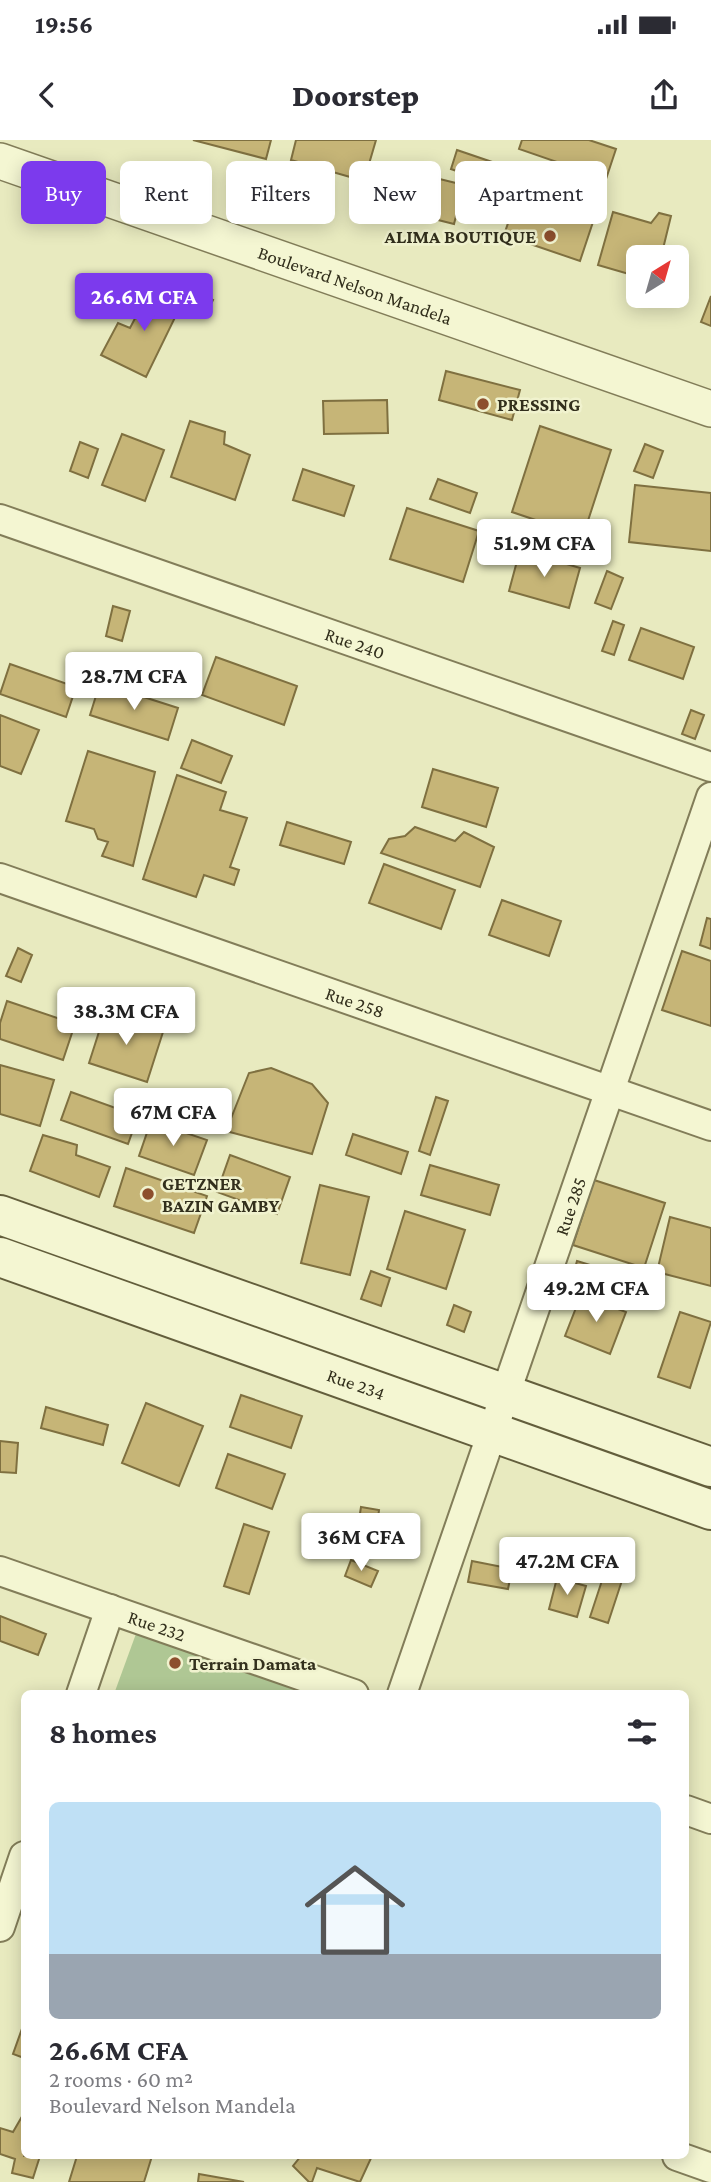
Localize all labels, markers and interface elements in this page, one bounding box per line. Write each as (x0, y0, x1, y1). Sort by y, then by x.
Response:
text: 19:56 (35, 10, 93, 39)
icon: back (28, 76, 66, 114)
icon: share (645, 76, 683, 114)
text: Doorstep (292, 77, 419, 113)
chip: Buy (21, 161, 106, 224)
chip: Rent (120, 161, 212, 224)
chip: Filters (226, 161, 335, 224)
chip: New (349, 161, 441, 224)
chip: Apartment (455, 161, 607, 224)
place label: ALIMA BOUTIQUE (384, 226, 536, 247)
marker: ALIMA BOUTIQUE (542, 228, 558, 244)
street label: Boulevard Nelson Mandela (255, 242, 455, 329)
north arrow (626, 245, 690, 308)
map controls (626, 245, 689, 308)
pin: 26.6M CFA (64, 274, 224, 333)
text: 26.6M CFA (91, 283, 197, 309)
place label: PRESSING (497, 394, 581, 415)
marker: PRESSING (475, 396, 491, 412)
pin: 51.9M CFA (464, 520, 624, 579)
text: 51.9M CFA (493, 529, 595, 555)
street label: Rue 240 (322, 623, 388, 663)
pin: 28.7M CFA (54, 652, 214, 712)
text: 28.7M CFA (81, 662, 187, 688)
street label: Rue 258 (323, 982, 387, 1022)
pin: 38.3M CFA (46, 988, 206, 1047)
text: 38.3M CFA (73, 997, 179, 1023)
pin: 67M CFA (108, 1088, 238, 1148)
text: 67M CFA (130, 1098, 216, 1124)
place label: GETZNER BAZIN GAMBY (162, 1173, 279, 1216)
street label: Rue 285 (551, 1174, 590, 1238)
marker: GETZNER BAZIN GAMBY (140, 1186, 156, 1202)
pin: 49.2M CFA (516, 1264, 676, 1324)
text: 49.2M CFA (543, 1274, 649, 1300)
street label: Rue 234 (324, 1364, 388, 1404)
pin: 36M CFA (296, 1514, 426, 1573)
text: 36M CFA (317, 1523, 405, 1549)
pin: 47.2M CFA (487, 1538, 647, 1597)
text: 47.2M CFA (515, 1547, 619, 1573)
street label: Rue 232 (125, 1606, 188, 1646)
place label: Terrain Damata (189, 1653, 317, 1674)
marker: Terrain Damata (167, 1655, 183, 1671)
icon: filters (623, 1713, 661, 1751)
text: 8 homes (49, 1716, 157, 1749)
icon: home (292, 1847, 418, 1973)
text: 26.6M CFA (49, 2033, 188, 2066)
text: 2 rooms · 60 m² (49, 2066, 193, 2092)
text: Boulevard Nelson Mandela (49, 2092, 296, 2118)

